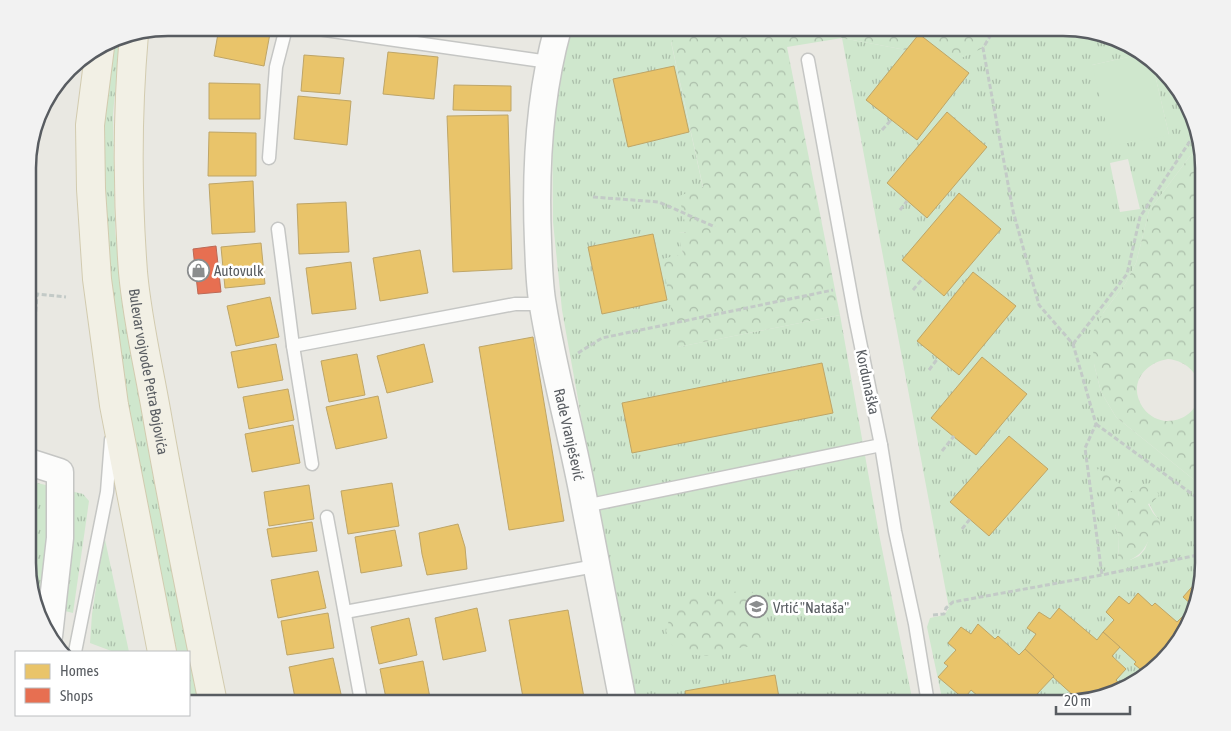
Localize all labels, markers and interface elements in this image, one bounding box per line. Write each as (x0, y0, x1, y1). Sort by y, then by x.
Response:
shop icon: Autovulk (186, 258, 210, 282)
place label: Autovulk (214, 262, 264, 279)
street label: Bulevar vojvode Petra Bojovića (126, 287, 172, 456)
street label: Kordunaška (853, 348, 883, 416)
street label: Rade Vranješević (551, 387, 588, 482)
school or university icon: Vrtić "Nataša" (745, 595, 769, 619)
place label: Vrtić "Nataša" (773, 599, 849, 616)
legend (15, 651, 190, 716)
text: Homes (60, 662, 99, 679)
scale bar (1056, 684, 1130, 716)
text: Shops (60, 687, 93, 704)
text: 20 m (1064, 692, 1091, 709)

